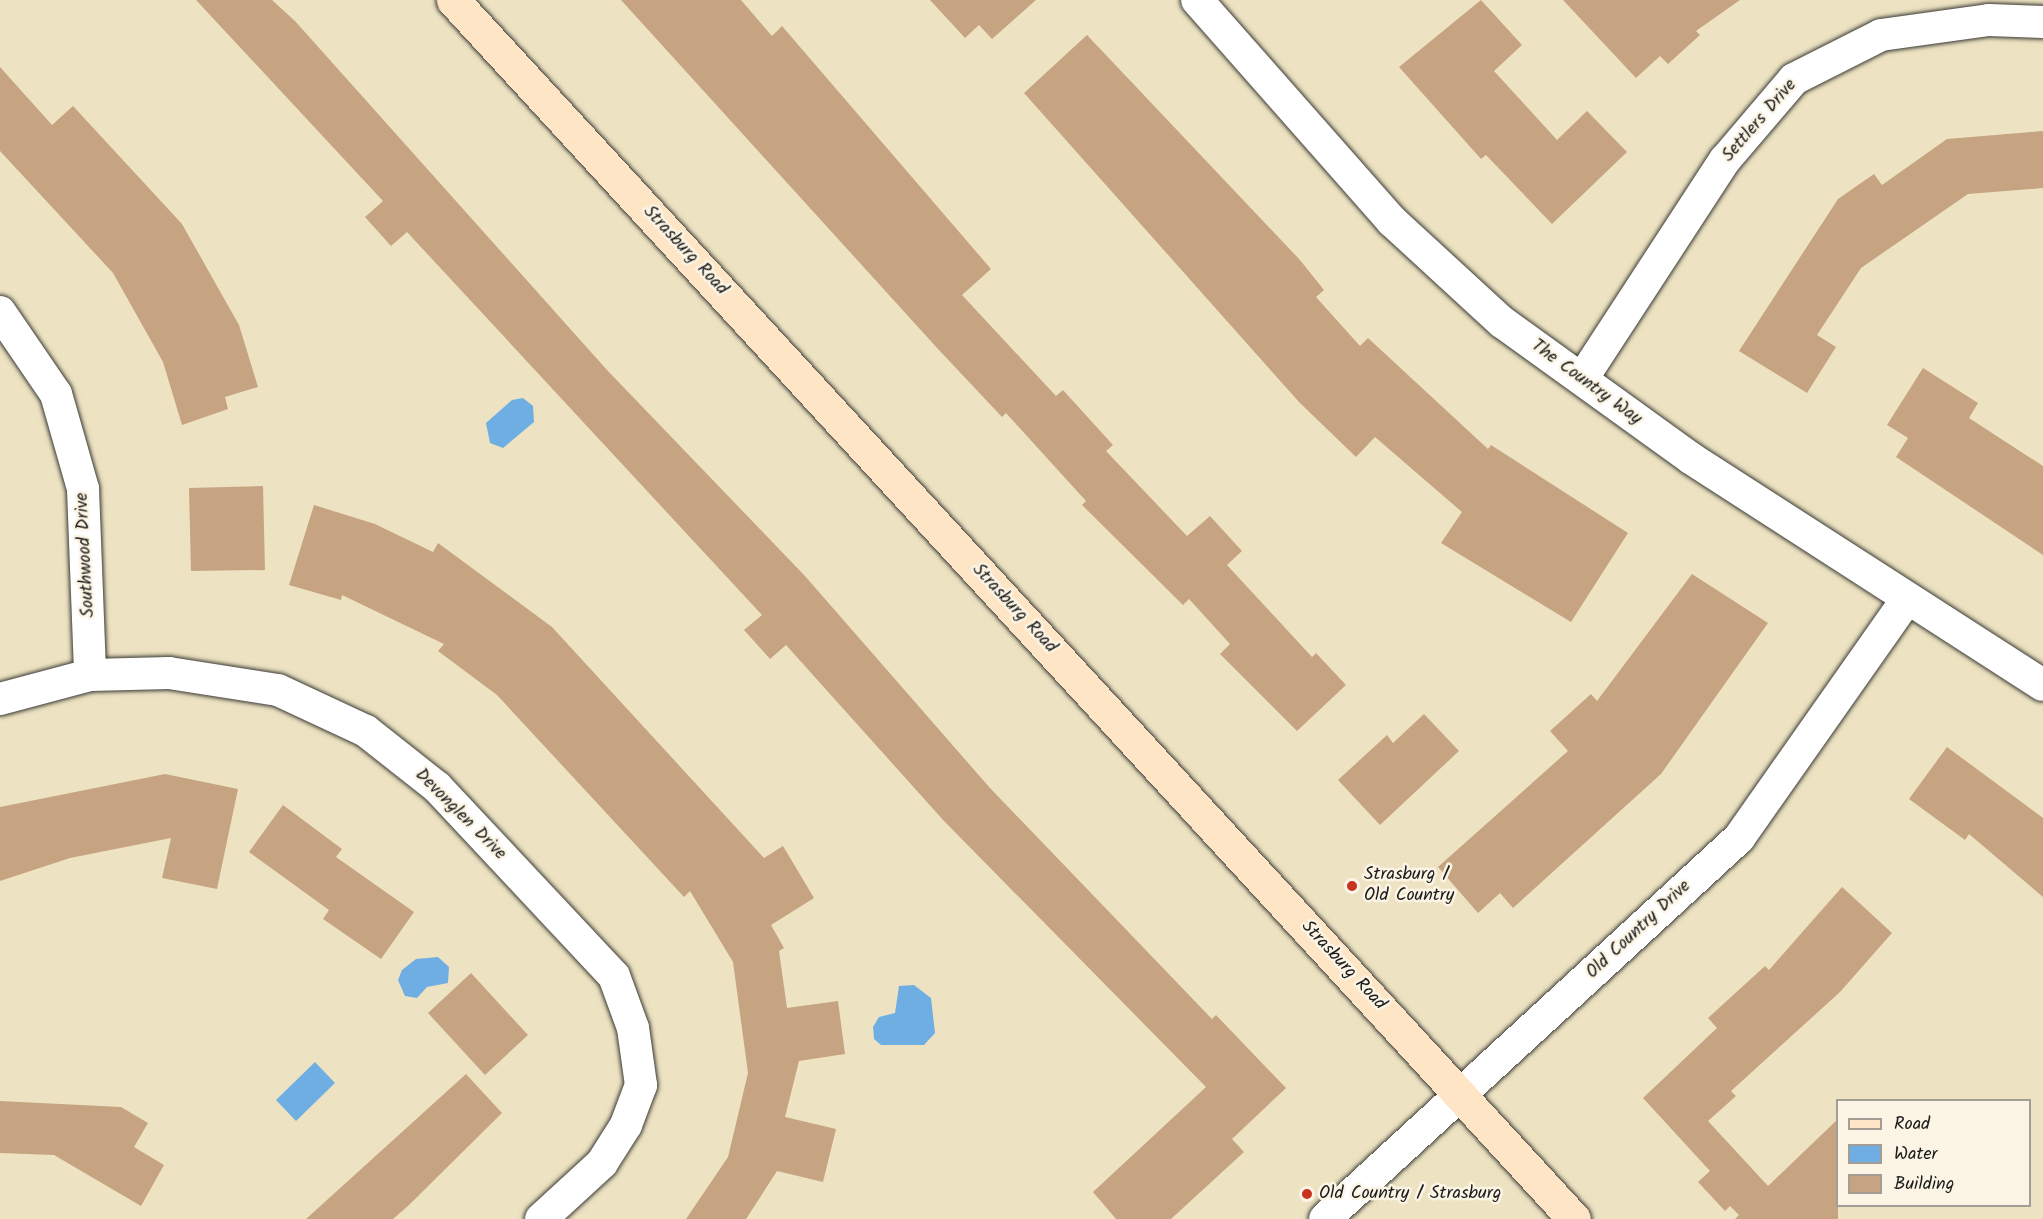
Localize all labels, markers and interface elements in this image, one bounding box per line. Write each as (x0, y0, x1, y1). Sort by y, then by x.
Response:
street label: Settlers Drive (1718, 75, 1802, 167)
street label: Strasburg Road (638, 202, 732, 300)
street label: The Country Way (1527, 336, 1645, 430)
street label: Southwood Drive (72, 492, 100, 618)
street label: Strasburg Road (967, 560, 1061, 658)
street label: Devonglen Drive (410, 765, 510, 865)
place label: Strasburg / Old Country (1364, 865, 1454, 908)
street label: Old Country Drive (1582, 876, 1696, 984)
marker: Strasburg / Old Country (1345, 879, 1359, 893)
street label: Strasburg Road (1296, 917, 1390, 1015)
legend (1836, 1099, 2031, 1207)
text: Road (1894, 1110, 1930, 1139)
text: Water (1894, 1140, 1938, 1169)
text: Building (1894, 1170, 1954, 1199)
place label: Old Country / Strasburg (1319, 1183, 1501, 1205)
marker: Old Country / Strasburg (1300, 1187, 1314, 1201)

